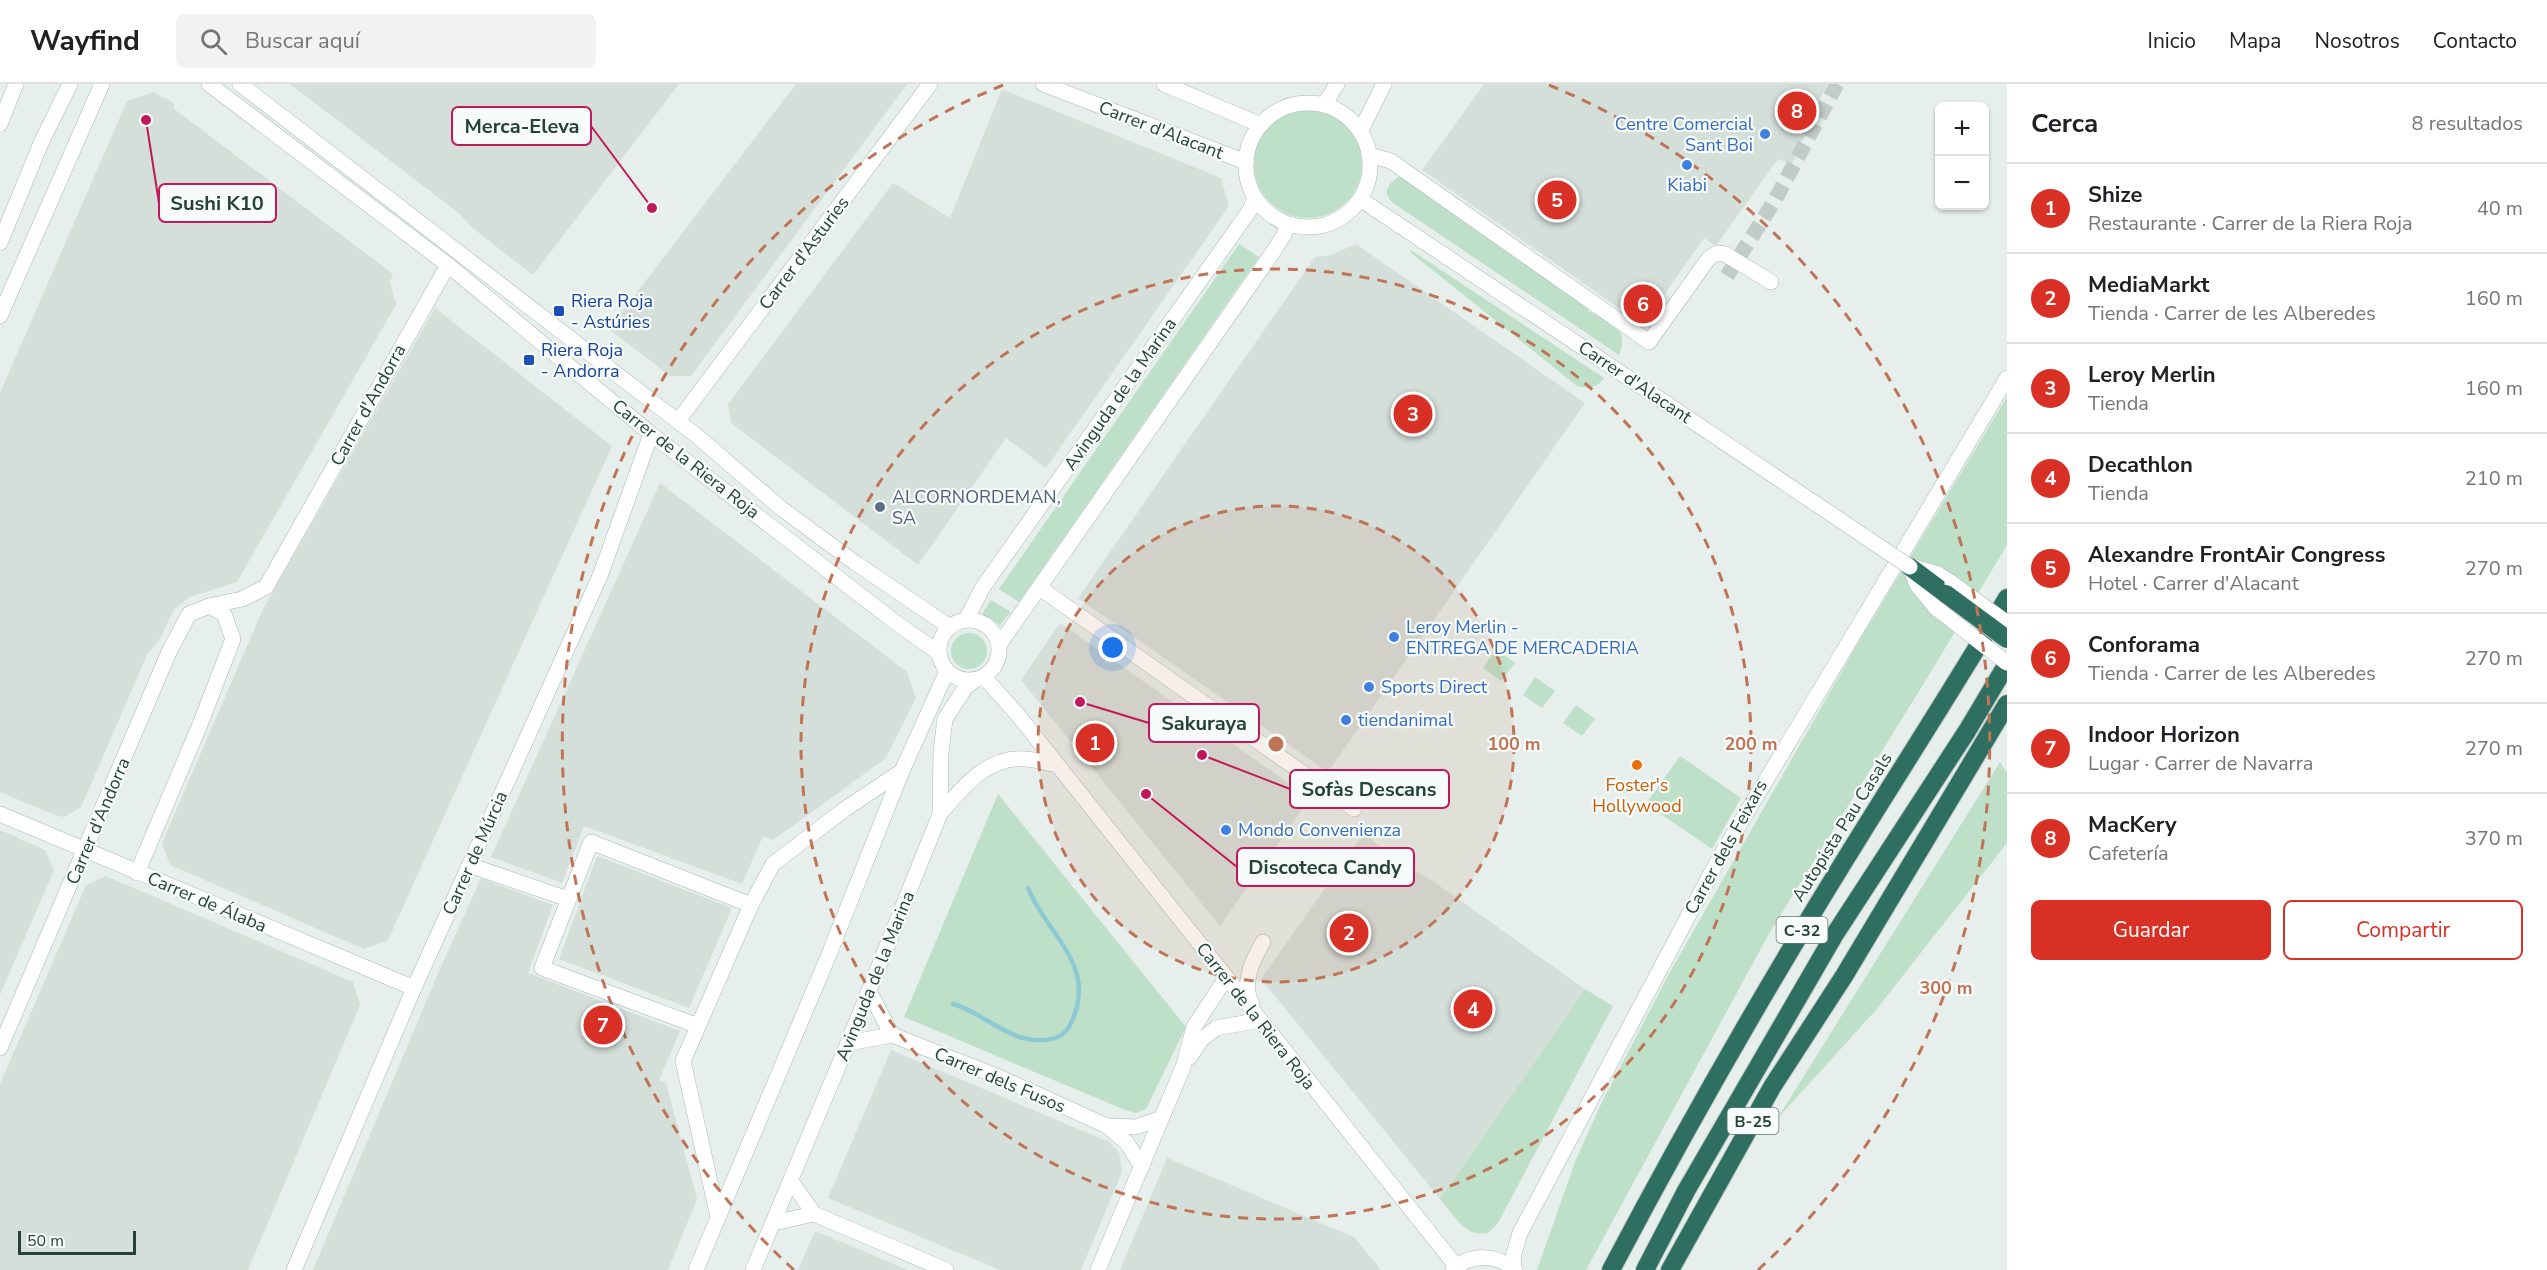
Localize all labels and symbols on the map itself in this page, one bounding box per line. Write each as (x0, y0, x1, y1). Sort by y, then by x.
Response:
pin: 8 (1778, 88, 1816, 134)
street label: Carrer d'Alacant (1095, 95, 1227, 165)
callout: Merca-Eleva (452, 107, 591, 145)
place label: Centre Comercial Sant Boi (1615, 112, 1754, 157)
text: Merca-Eleva (464, 113, 580, 140)
marker: Centre Comercial Sant Boi (1758, 127, 1772, 141)
marker: Kiabi (1680, 158, 1694, 172)
place label: Kiabi (1667, 173, 1707, 197)
pin: 5 (1538, 178, 1576, 222)
callout: Sushi K10 (159, 184, 276, 222)
text: Sushi K10 (170, 190, 264, 217)
street label: Carrer d'Asturies (753, 191, 855, 315)
pin: 6 (1624, 282, 1662, 326)
place label: Riera Roja - Astúries (571, 289, 653, 334)
marker: Riera Roja - Astúries (552, 304, 566, 318)
street label: Avinguda de la Marina (1058, 313, 1182, 475)
street label: Carrer d'Alacant (1574, 335, 1697, 429)
place label: Riera Roja - Andorra (541, 338, 623, 383)
street label: Carrer d'Andorra (325, 340, 411, 470)
marker: Riera Roja - Andorra (522, 353, 536, 367)
pin: 3 (1394, 392, 1432, 436)
street label: Carrer de la Riera Roja (607, 394, 765, 524)
place label: ALCORNORDEMAN, SA (892, 485, 1061, 530)
marker: ALCORNORDEMAN, SA (873, 500, 887, 514)
place label: Leroy Merlin - ENTREGA DE MERCADERIA (1406, 615, 1639, 660)
marker: Leroy Merlin - ENTREGA DE MERCADERIA (1387, 630, 1401, 644)
your location (1098, 633, 1127, 662)
place label: Sports Direct (1381, 675, 1488, 699)
marker: Sports Direct (1362, 680, 1376, 694)
callout: Sakuraya (1149, 704, 1259, 742)
place label: tiendanimal (1358, 708, 1454, 732)
text: Sakuraya (1161, 710, 1247, 737)
marker: tiendanimal (1339, 713, 1353, 727)
pin: 1 (1076, 720, 1114, 766)
text: 100 m (1487, 732, 1541, 756)
text: 200 m (1724, 732, 1778, 756)
centre of rings (1266, 734, 1286, 754)
street label: Autopista Pau Casals (1786, 748, 1898, 906)
street label: Carrer d'Andorra (60, 754, 136, 888)
marker: Foster's Hollywood (1630, 758, 1644, 772)
callout: Sofàs Descans (1290, 770, 1449, 808)
place label: Foster's Hollywood (1592, 773, 1682, 818)
street label: Carrer dels Feixars (1679, 775, 1773, 919)
text: Sofàs Descans (1302, 776, 1437, 803)
street label: Carrer de Múrcia (437, 787, 513, 919)
place label: Mondo Convenienza (1238, 818, 1401, 842)
marker: Mondo Convenienza (1219, 823, 1233, 837)
callout: Discoteca Candy (1237, 848, 1414, 886)
text: Discoteca Candy (1248, 854, 1402, 881)
street label: Carrer de Álaba (144, 866, 270, 938)
street label: Avinguda de la Marina (830, 888, 920, 1064)
pin: 2 (1330, 910, 1368, 956)
road number: C-32 (1776, 917, 1828, 943)
street label: Carrer de la Riera Roja (1191, 937, 1321, 1095)
text: 300 m (1919, 976, 1973, 1000)
pin: 4 (1454, 986, 1492, 1032)
pin: 7 (584, 1002, 622, 1048)
street label: Carrer dels Fusos (931, 1042, 1069, 1118)
road number: B-25 (1728, 1108, 1778, 1134)
scale bar (18, 1228, 136, 1256)

